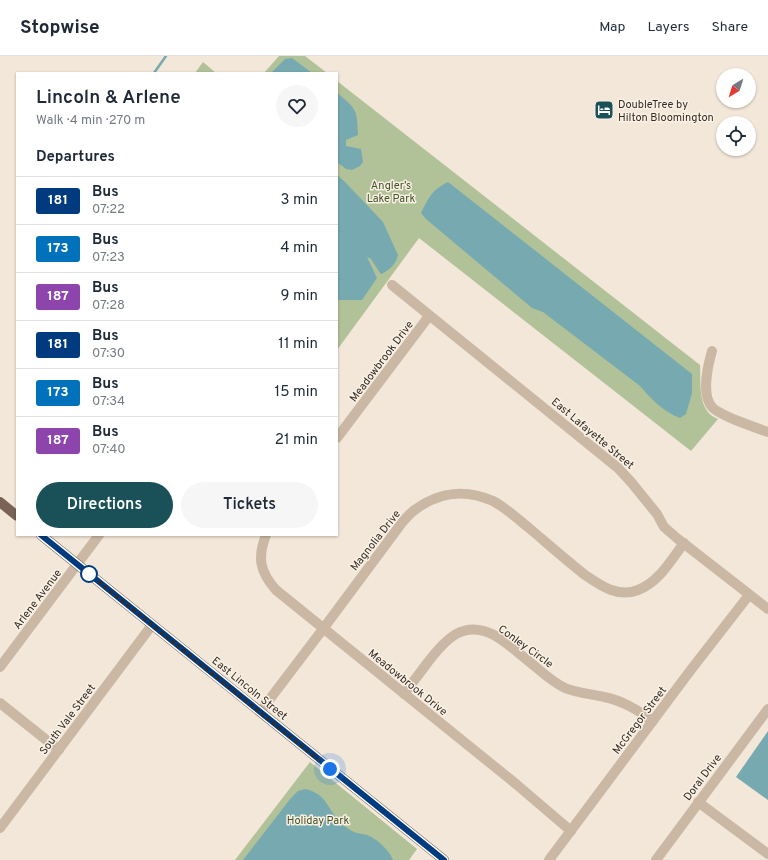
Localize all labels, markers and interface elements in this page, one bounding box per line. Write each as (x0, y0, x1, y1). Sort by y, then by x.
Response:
text: Stopwise (20, 16, 100, 40)
text: Map (599, 19, 625, 36)
text: Layers (647, 19, 689, 36)
text: Share (711, 19, 748, 36)
north arrow (716, 68, 756, 108)
map controls (716, 68, 756, 156)
button: heart (276, 85, 318, 127)
text: Lincoln & Arlene (36, 86, 181, 110)
place label: DoubleTree by Hilton Bloomington (618, 98, 714, 125)
hotel icon: DoubleTree by Hilton Bloomington (593, 99, 615, 121)
text: Walk · 4 min · 270 m (36, 113, 145, 129)
button: locate (716, 116, 756, 156)
text: Departures (36, 148, 115, 167)
park label: Angler’s Lake Park (367, 179, 415, 206)
text: Bus (92, 183, 119, 202)
text: 3 min (280, 191, 318, 210)
text: 181 (48, 192, 68, 209)
text: 07:22 (92, 202, 125, 218)
text: Bus (92, 231, 119, 250)
text: 4 min (280, 239, 318, 258)
text: 173 (47, 240, 69, 257)
text: 07:23 (92, 250, 125, 266)
text: Bus (92, 279, 119, 298)
text: 9 min (281, 287, 318, 306)
text: 187 (47, 288, 69, 305)
text: 07:28 (92, 298, 125, 314)
street label: Meadowbrook Drive (347, 318, 417, 405)
text: Bus (92, 327, 119, 346)
text: 11 min (278, 335, 318, 354)
text: 181 (48, 336, 68, 353)
text: 07:30 (92, 346, 125, 362)
text: Bus (92, 375, 119, 394)
text: 15 min (275, 383, 318, 402)
text: 173 (47, 384, 69, 401)
text: 07:34 (92, 394, 125, 410)
street label: East Lafayette Street (548, 395, 637, 473)
text: Bus (92, 423, 119, 442)
text: 21 min (275, 431, 318, 450)
text: 187 (47, 432, 69, 449)
text: 07:40 (92, 442, 126, 458)
button: Directions (36, 482, 173, 528)
button: Tickets (181, 482, 318, 528)
street label: Magnolia Drive (348, 507, 404, 574)
unlabelled marker (80, 565, 98, 583)
street label: Arlene Avenue (11, 567, 65, 632)
street label: Conley Circle (495, 622, 556, 672)
street label: Meadowbrook Drive (365, 647, 450, 719)
street label: East Lincoln Street (209, 654, 290, 724)
street label: South Vale Street (37, 682, 99, 758)
street label: McGregor Street (610, 684, 670, 757)
street label: Doral Drive (681, 751, 725, 804)
your location (320, 759, 340, 779)
park label: Holiday Park (287, 814, 349, 828)

